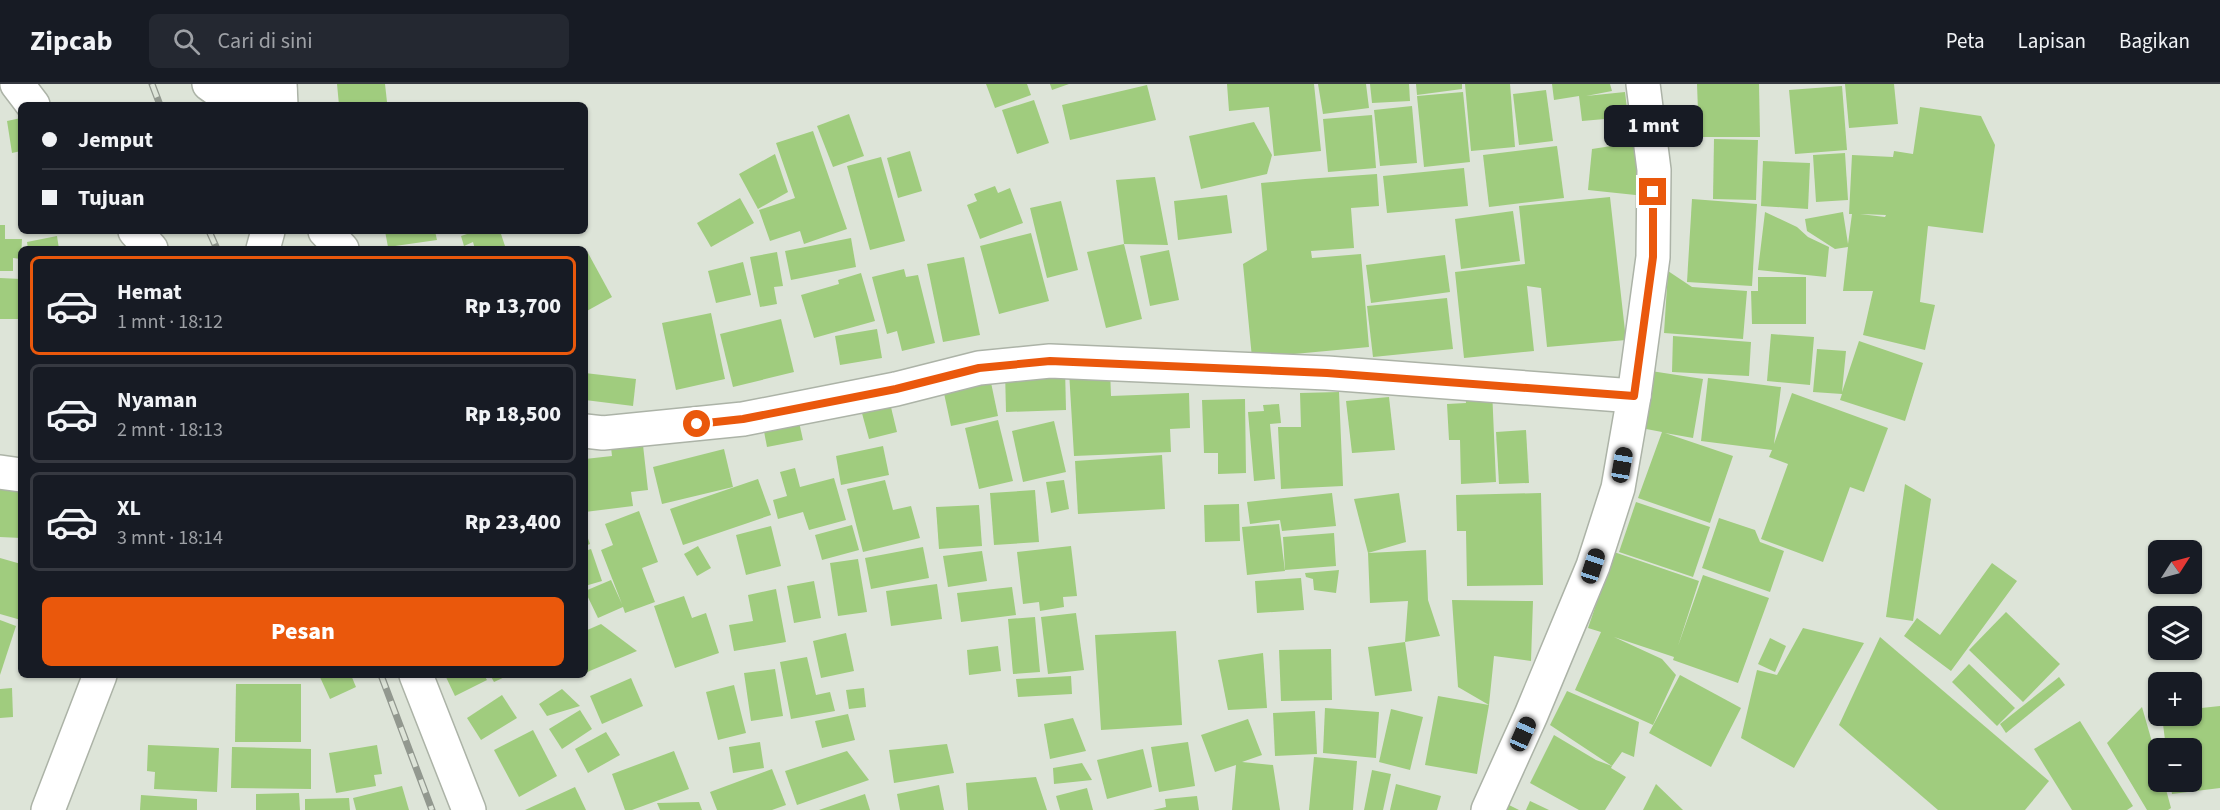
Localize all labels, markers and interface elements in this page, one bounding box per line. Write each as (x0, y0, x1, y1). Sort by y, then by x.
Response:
search box (149, 14, 569, 68)
text: Zipcab (30, 21, 113, 61)
icon: search (170, 25, 203, 58)
text: Cari di sini (218, 25, 313, 57)
text: Peta (1946, 26, 1985, 56)
text: Lapisan (2018, 26, 2086, 56)
text: Bagikan (2119, 26, 2190, 56)
callout: 1 mnt (1604, 105, 1702, 147)
text: 1 mnt (1628, 112, 1679, 140)
text: Jemput (78, 124, 153, 156)
route end (1639, 178, 1666, 205)
text: Tujuan (78, 182, 145, 214)
text: Hemat (117, 276, 182, 308)
icon: car (45, 279, 99, 333)
text: Rp 13,700 (465, 290, 561, 322)
text: 1 mnt · 18:12 (117, 308, 223, 336)
text: Nyaman (117, 384, 197, 416)
icon: car (45, 387, 99, 441)
text: Rp 18,500 (465, 398, 561, 430)
route start (683, 410, 710, 437)
text: 2 mnt · 18:13 (117, 416, 223, 444)
car (1610, 446, 1634, 484)
text: XL (117, 492, 141, 524)
icon: car (45, 495, 99, 549)
text: Rp 23,400 (465, 506, 561, 538)
text: 3 mnt · 18:14 (117, 524, 223, 552)
north arrow (2148, 540, 2202, 594)
map controls (2148, 540, 2202, 792)
car (1579, 546, 1607, 586)
button: Pesan (42, 597, 564, 666)
button: layers (2148, 606, 2202, 660)
button: + (2148, 672, 2202, 726)
car (1507, 714, 1539, 754)
button: − (2148, 738, 2202, 792)

